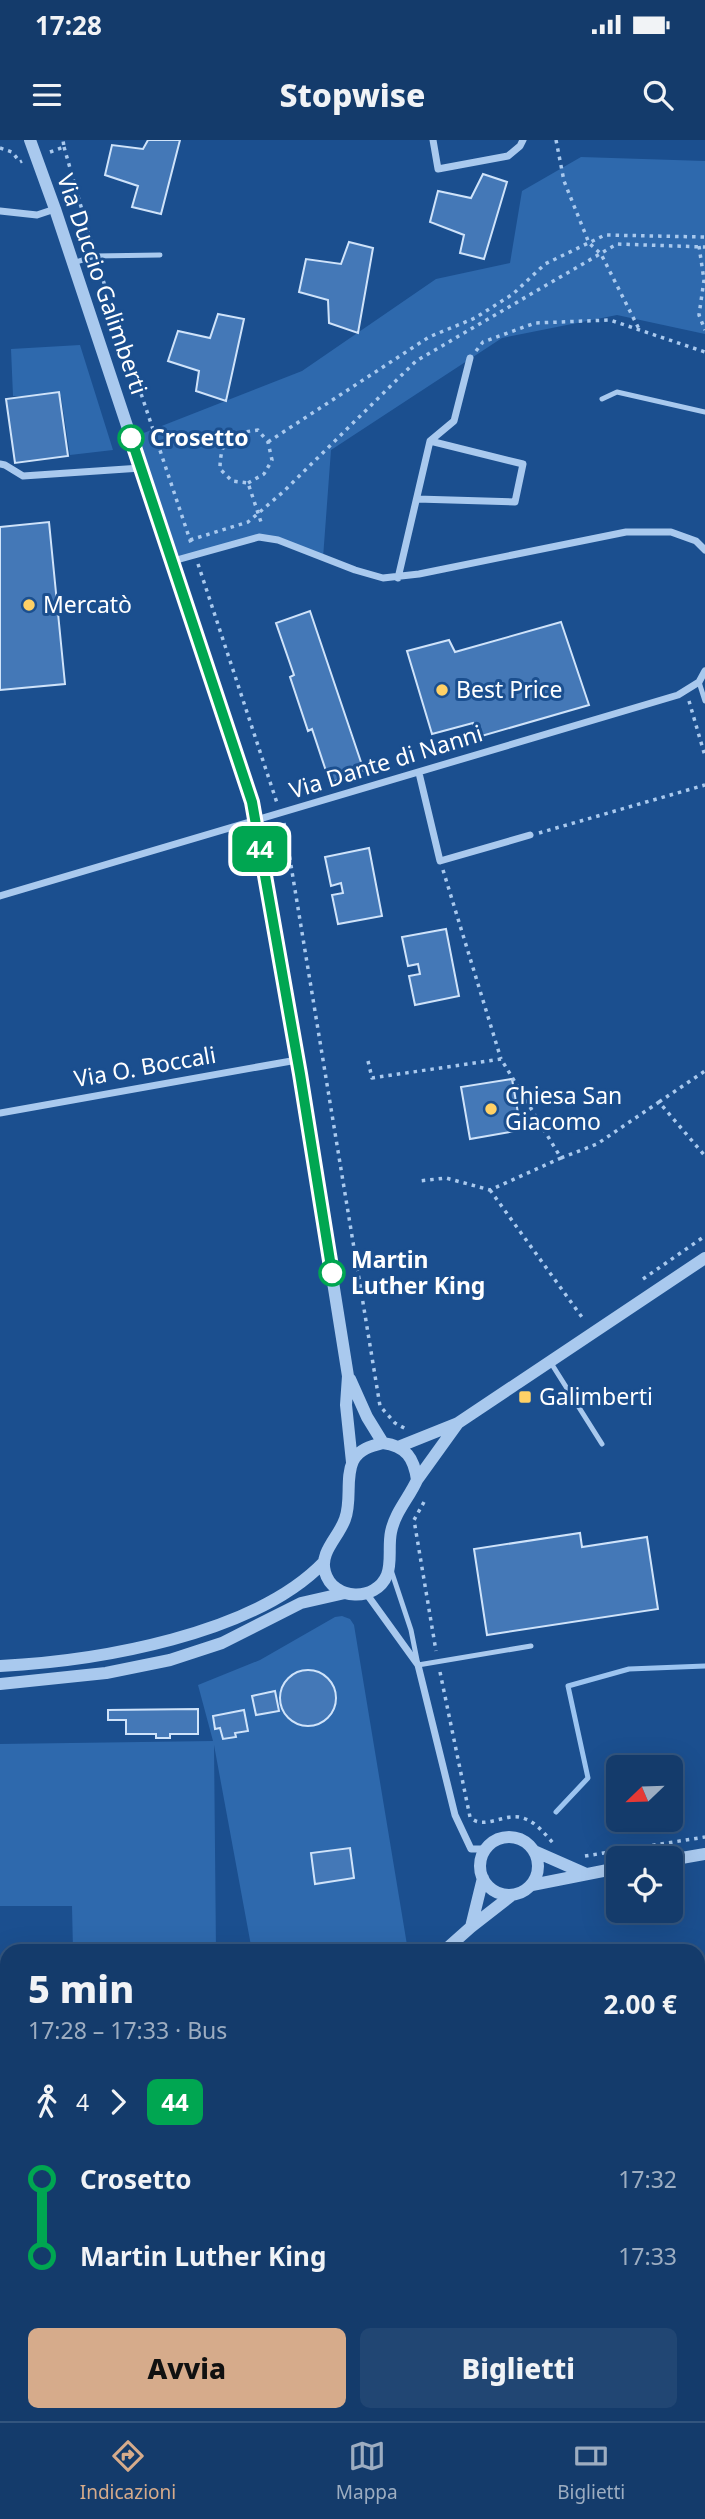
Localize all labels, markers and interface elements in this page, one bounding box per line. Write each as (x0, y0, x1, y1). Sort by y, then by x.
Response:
text: 17:28 (35, 7, 102, 43)
text: Stopwise (279, 73, 426, 116)
icon: menu (28, 76, 66, 114)
icon: search (639, 76, 677, 114)
street label: Via Duccio Galimberti (50, 169, 156, 398)
place label: Crosetto (150, 421, 249, 453)
marker: Crosetto (118, 425, 144, 451)
place label: Mercatò (43, 588, 132, 620)
marker: Mercatò (21, 597, 37, 613)
place label: Best Price (456, 673, 563, 705)
marker: Best Price (434, 682, 450, 698)
street label: Via Dante di Nanni (285, 716, 486, 806)
line badge: 44 (229, 826, 292, 872)
text: 44 (246, 832, 274, 865)
street label: Via O. Boccali (71, 1038, 218, 1094)
place label: Chiesa San Giacomo (505, 1079, 622, 1137)
marker: Chiesa San Giacomo (483, 1101, 499, 1117)
place label: Martin Luther King (351, 1243, 485, 1301)
marker: Martin Luther King (319, 1260, 345, 1286)
place label: Galimberti (539, 1380, 653, 1412)
marker: Galimberti (517, 1389, 533, 1405)
north arrow (606, 1755, 682, 1832)
map controls (606, 1755, 683, 1923)
button: locate (606, 1846, 683, 1923)
text: 5 min (28, 1962, 134, 2014)
text: 2.00 € (603, 1986, 677, 2022)
text: 17:28 – 17:33 · Bus (28, 2014, 227, 2046)
icon: walk (28, 2083, 66, 2121)
icon: forward (99, 2083, 137, 2121)
text: 44 (161, 2085, 189, 2118)
text: 4 (76, 2086, 89, 2118)
text: Crosetto (80, 2161, 191, 2197)
text: 17:32 (618, 2163, 677, 2195)
text: Martin Luther King (80, 2238, 326, 2274)
text: 17:33 (618, 2240, 677, 2272)
button: Avvia (28, 2328, 346, 2408)
button: Biglietti (360, 2328, 677, 2408)
tab: Indicazioni (80, 2437, 176, 2505)
tab: Mappa (336, 2437, 398, 2505)
tab: Biglietti (557, 2437, 625, 2505)

